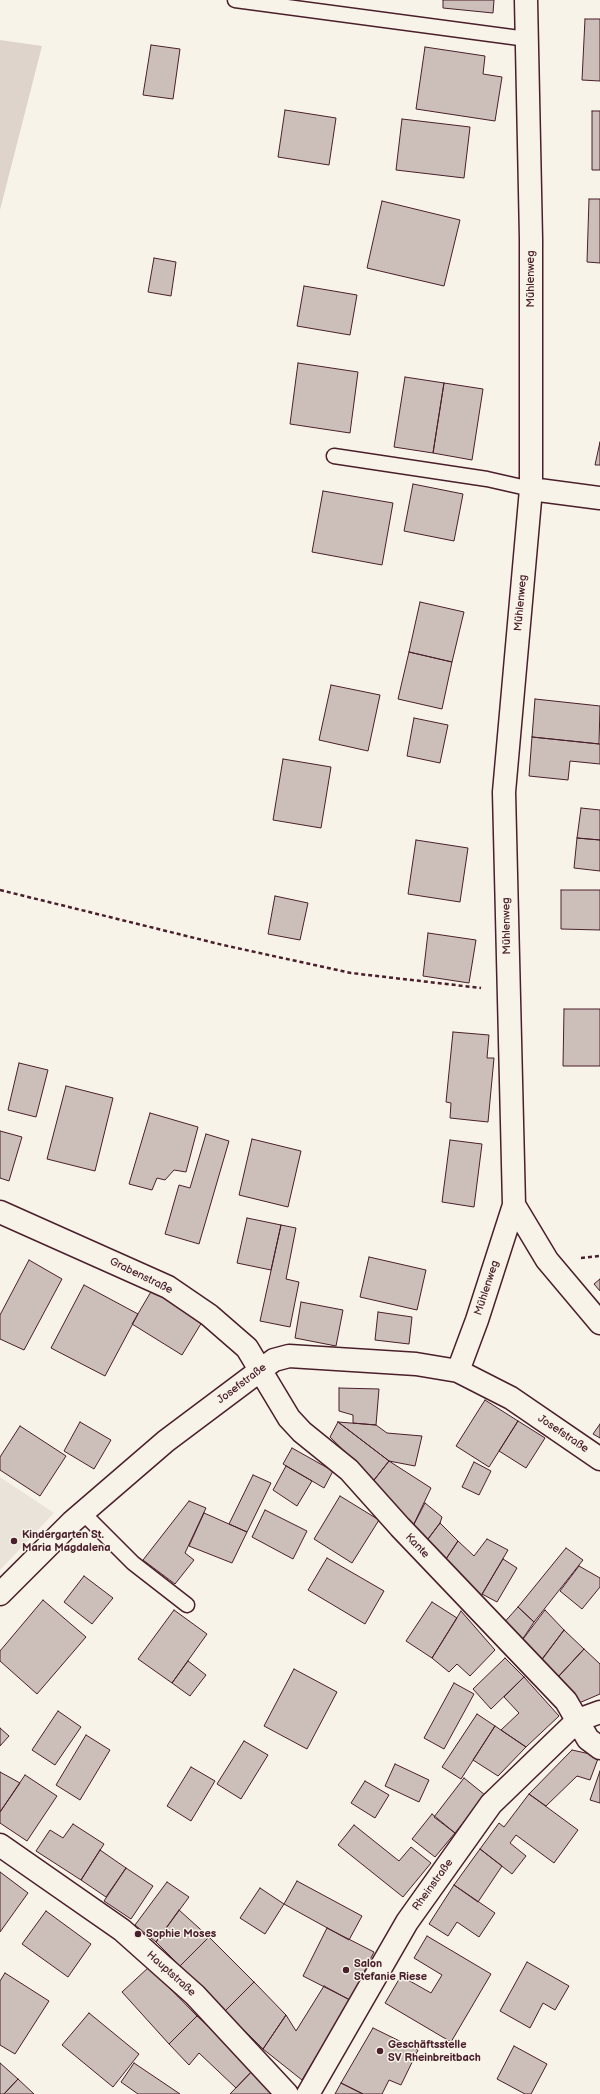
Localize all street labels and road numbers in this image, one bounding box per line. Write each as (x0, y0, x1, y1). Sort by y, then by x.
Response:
street label: Mühlenweg (524, 251, 538, 307)
street label: Mühlenweg (512, 574, 530, 632)
street label: Mühlenweg (500, 897, 514, 955)
street label: Grabenstraße (107, 1255, 175, 1297)
street label: Mühlenweg (472, 1259, 502, 1317)
street label: Josefstraße (215, 1361, 269, 1407)
street label: Josefstraße (535, 1412, 591, 1456)
street label: Kante (402, 1531, 432, 1561)
street label: Rheinstraße (410, 1857, 456, 1913)
street label: Hauptstraße (144, 1949, 198, 1999)

